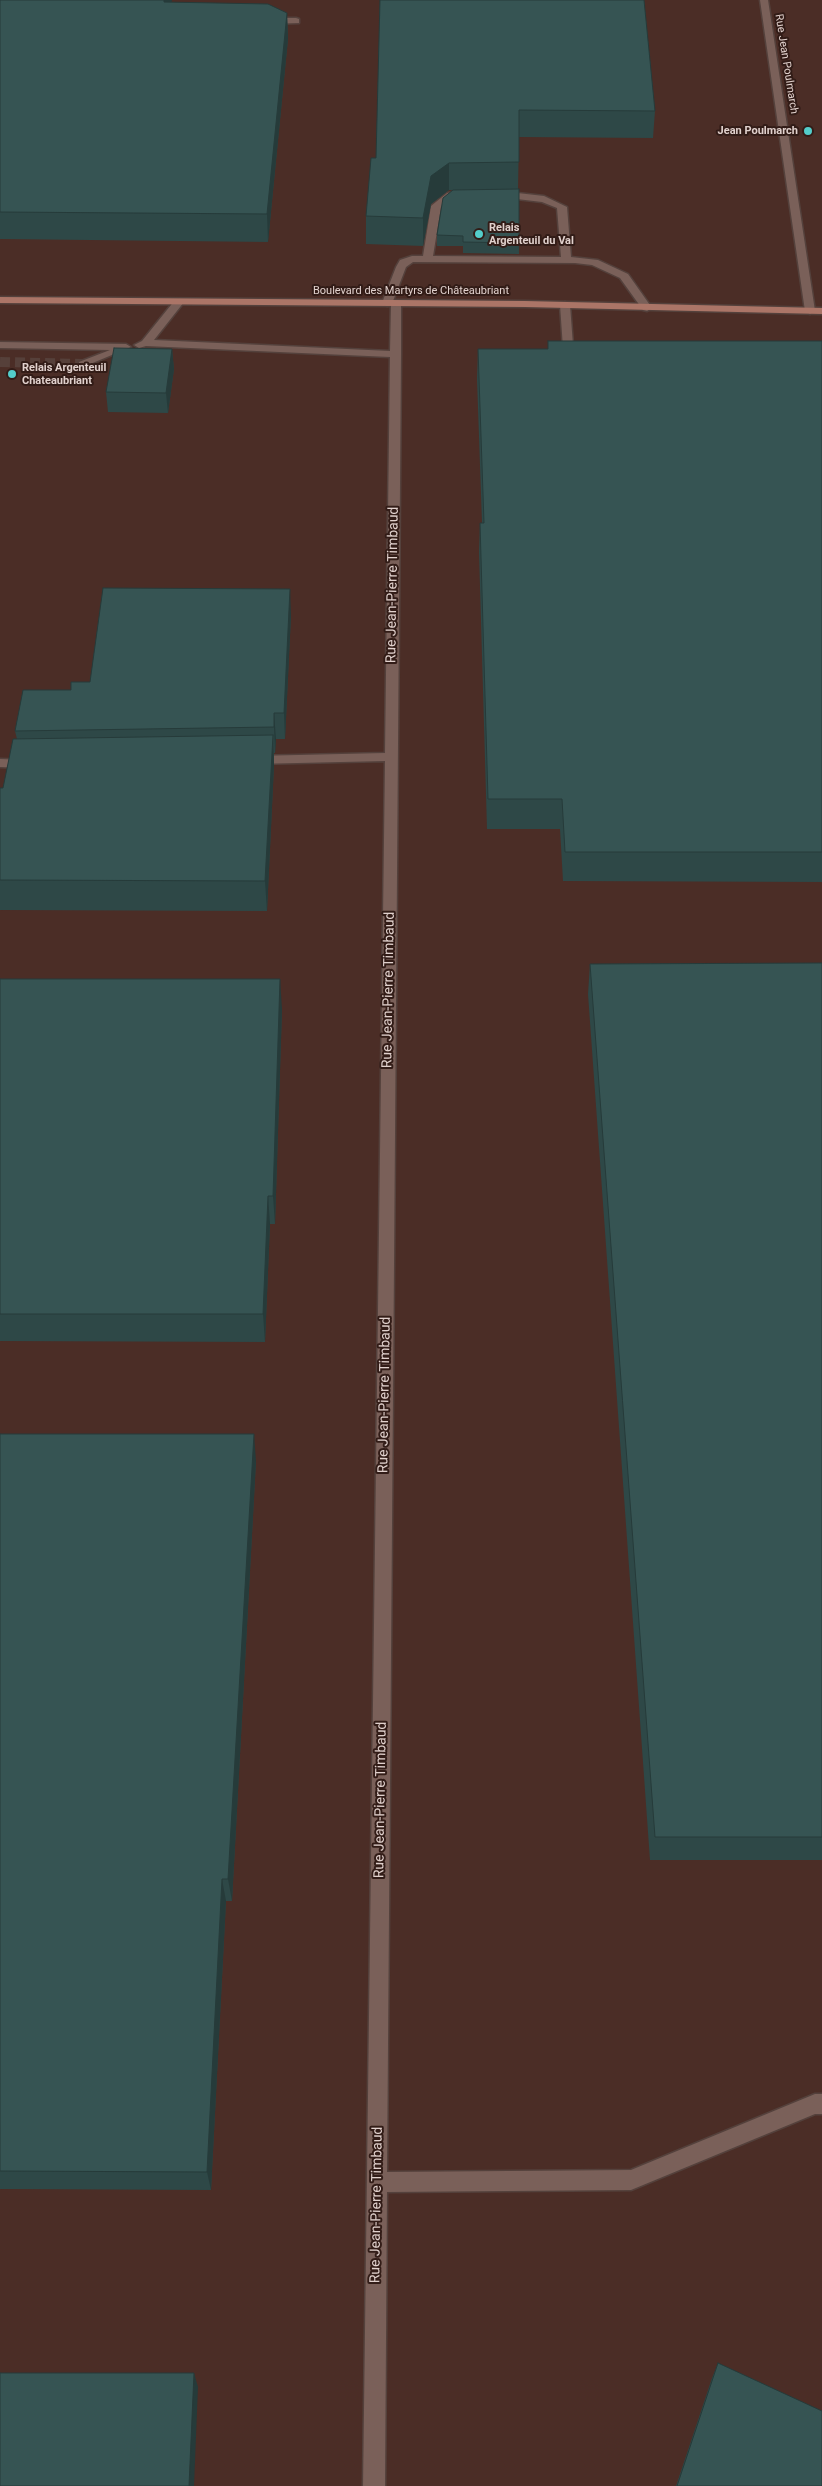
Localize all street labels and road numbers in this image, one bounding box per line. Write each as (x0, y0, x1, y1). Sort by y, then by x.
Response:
street label: Rue Jean Poulmarch (772, 13, 800, 115)
street label: Boulevard des Martyrs de Châteaubriant (313, 284, 509, 298)
street label: Rue Jean-Pierre Timbaud (383, 507, 403, 663)
street label: Rue Jean-Pierre Timbaud (379, 912, 399, 1068)
street label: Rue Jean-Pierre Timbaud (375, 1317, 395, 1473)
street label: Rue Jean-Pierre Timbaud (371, 1722, 391, 1878)
street label: Rue Jean-Pierre Timbaud (367, 2127, 387, 2283)

